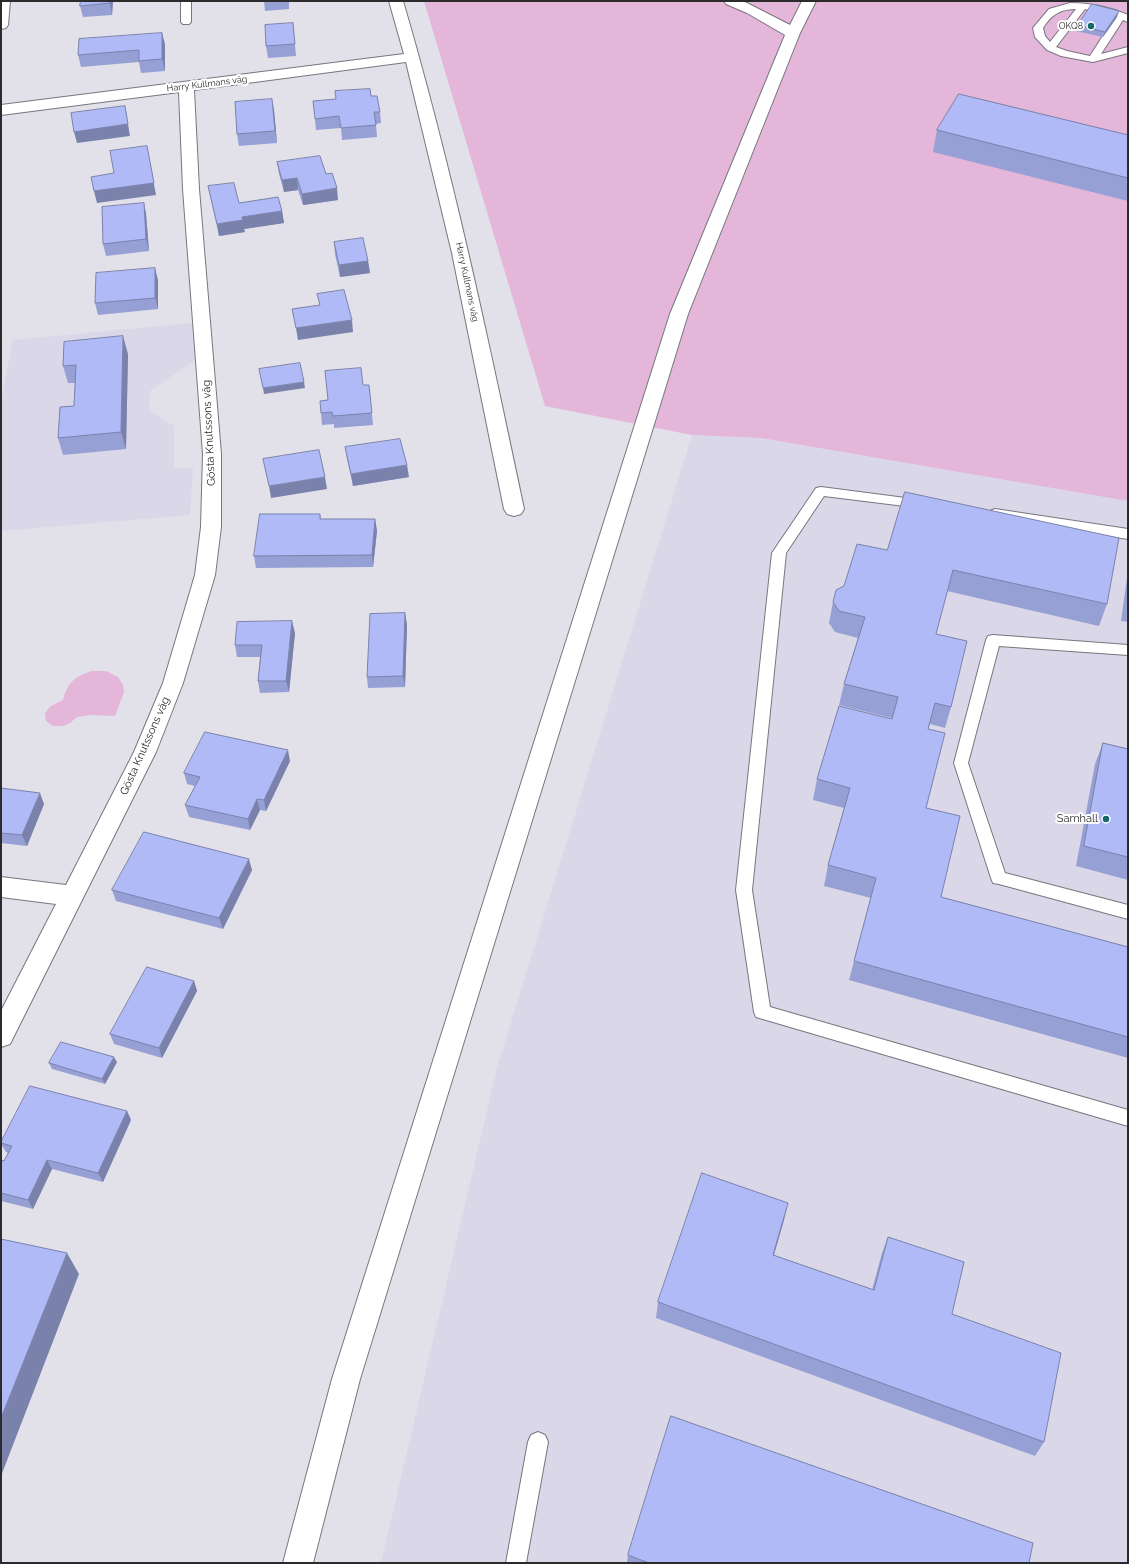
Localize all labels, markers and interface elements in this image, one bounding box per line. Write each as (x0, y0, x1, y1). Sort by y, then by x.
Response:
place label: OKQ8 (1059, 21, 1083, 31)
marker: OKQ8 (1086, 21, 1096, 31)
street label: Harry Kullmans väg (166, 74, 248, 94)
street label: Harry Kullmans väg (453, 241, 481, 323)
street label: Gösta Knutssons väg (200, 380, 218, 486)
street label: Gösta Knutssons väg (117, 695, 173, 797)
place label: Samhall (1057, 812, 1098, 826)
marker: Samhall (1101, 814, 1111, 824)

